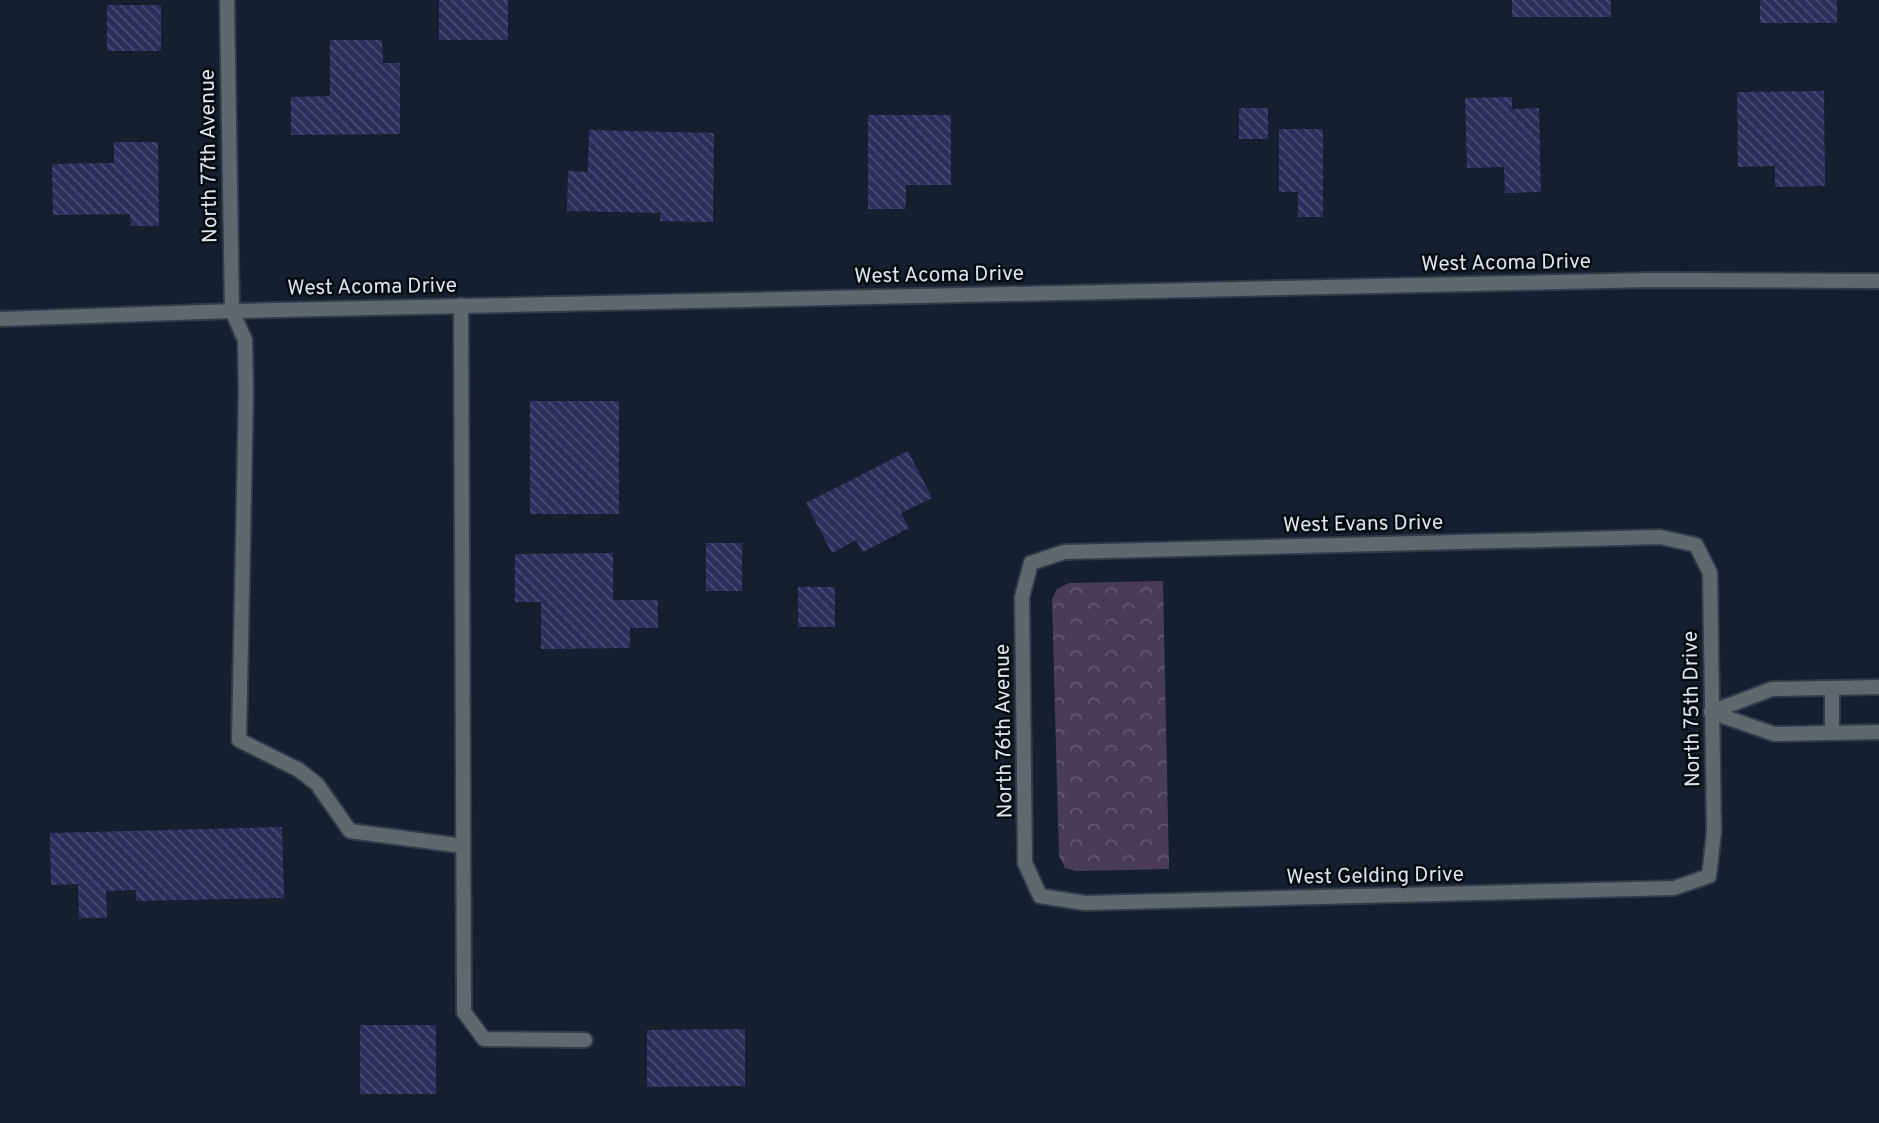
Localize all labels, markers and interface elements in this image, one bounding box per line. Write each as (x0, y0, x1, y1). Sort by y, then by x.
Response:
street label: North 77th Avenue (194, 69, 225, 243)
street label: West Acoma Drive (1421, 249, 1591, 278)
street label: West Acoma Drive (854, 261, 1024, 290)
street label: West Acoma Drive (287, 273, 457, 302)
street label: West Evans Drive (1283, 510, 1443, 539)
street label: North 75th Drive (1678, 631, 1707, 787)
street label: North 76th Avenue (989, 643, 1020, 818)
street label: West Gelding Drive (1286, 861, 1464, 892)

